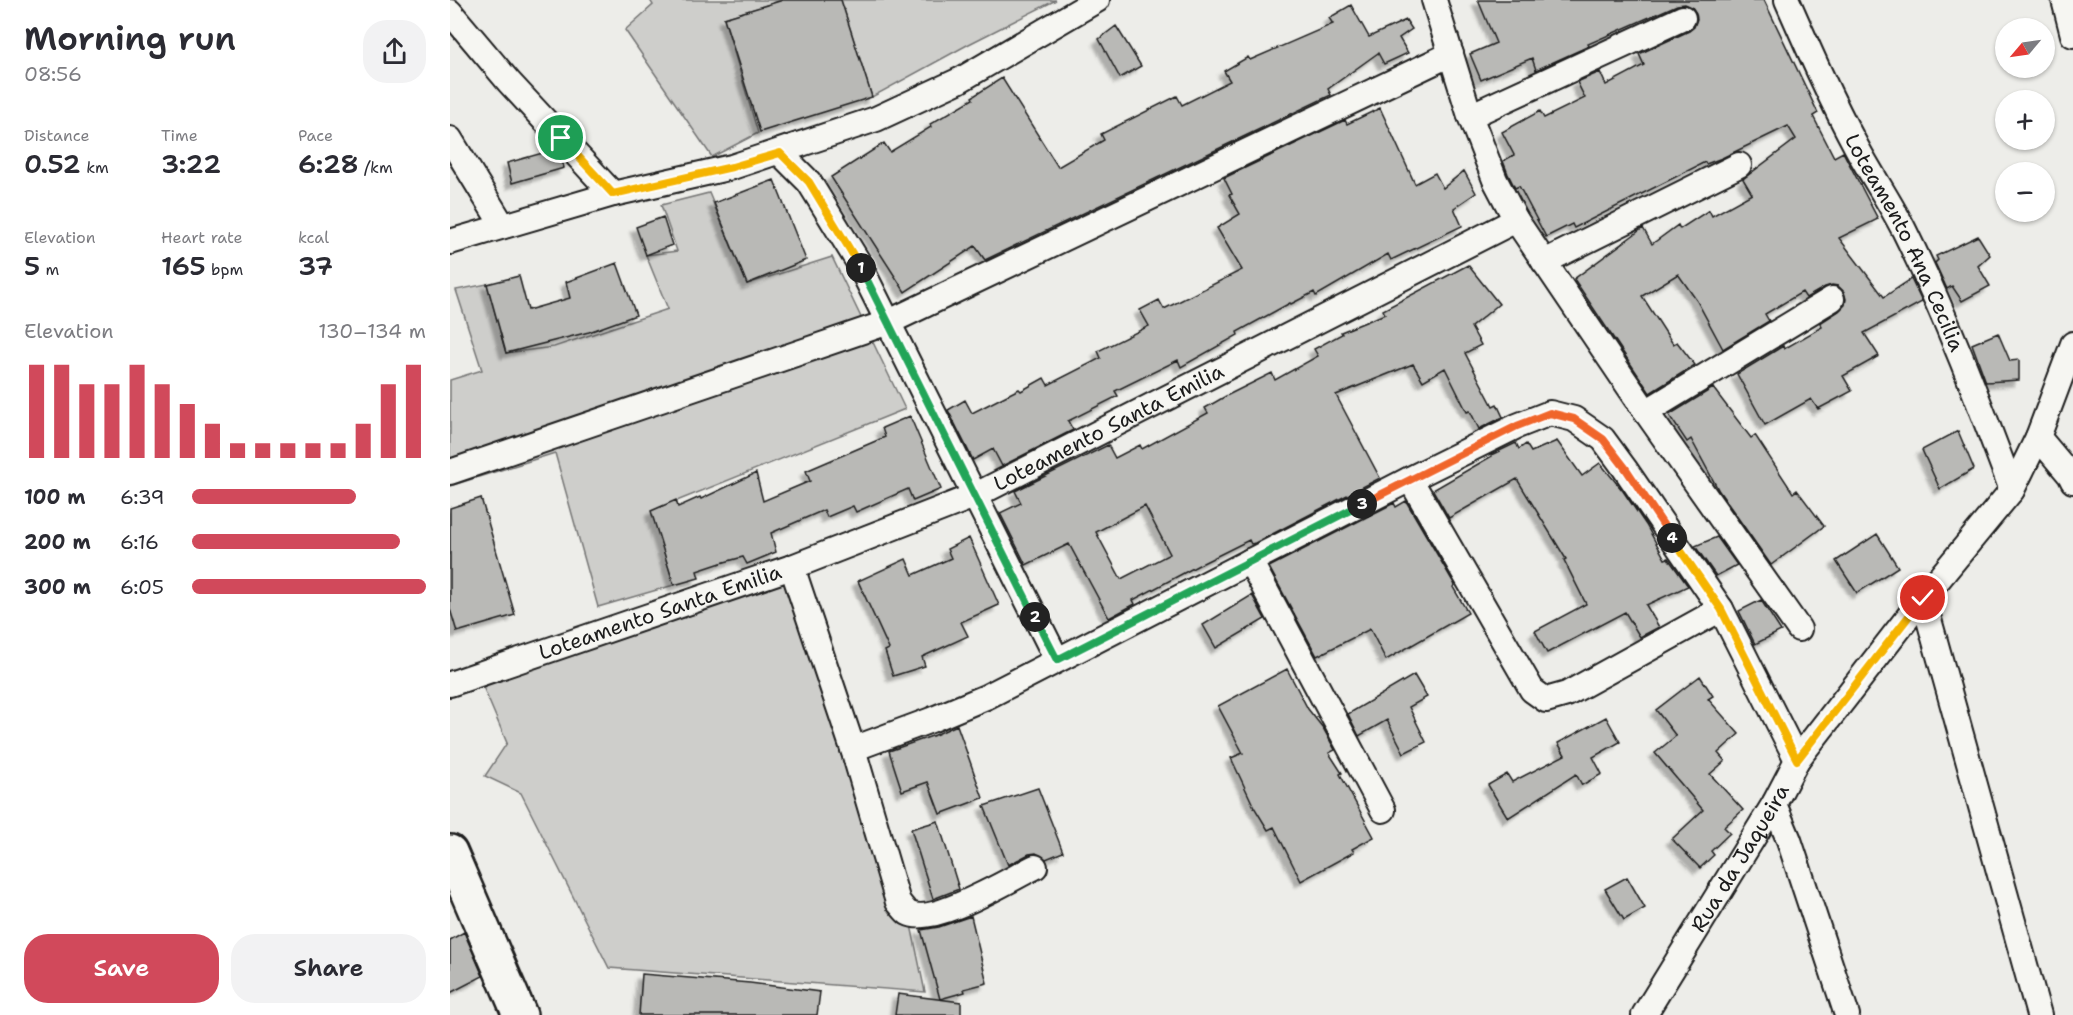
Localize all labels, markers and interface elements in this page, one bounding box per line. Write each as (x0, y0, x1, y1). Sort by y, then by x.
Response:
text: Morning run (24, 16, 236, 61)
north arrow (1995, 18, 2055, 78)
map controls (1995, 18, 2055, 222)
button: share (363, 20, 426, 83)
text: 08:56 (24, 61, 82, 87)
button: + (1995, 90, 2055, 150)
pin (535, 112, 586, 163)
icon: arrive (544, 121, 577, 154)
text: Distance (24, 125, 90, 146)
text: Time (161, 125, 198, 146)
text: Pace (298, 125, 333, 146)
street label: Loteamento Ana Cecilia (1838, 129, 1971, 356)
text: 0.52 (24, 146, 81, 181)
text: 3:22 (161, 146, 221, 181)
text: 6:28 (298, 146, 359, 181)
text: km (81, 157, 109, 178)
text: /km (359, 157, 393, 178)
button: − (1995, 162, 2055, 222)
text: Elevation (24, 227, 96, 248)
text: Heart rate (161, 227, 243, 248)
text: kcal (298, 227, 329, 248)
text: 5 (24, 248, 40, 283)
text: 165 (161, 248, 206, 283)
text: 37 (298, 248, 333, 283)
pin: 1 (846, 253, 876, 283)
text: 1 (857, 257, 865, 278)
text: m (40, 259, 59, 280)
text: bpm (206, 259, 243, 280)
text: Elevation (24, 318, 114, 344)
text: 130–134 m (318, 318, 426, 344)
street label: Loteamento Santa Emilia (989, 357, 1229, 498)
text: 100 m (24, 484, 86, 510)
text: 6:39 (120, 484, 165, 510)
pin: 3 (1347, 489, 1377, 519)
text: 3 (1356, 493, 1368, 514)
pin: 4 (1657, 523, 1687, 553)
text: 4 (1666, 527, 1678, 548)
text: 200 m (24, 529, 91, 555)
text: 6:16 (120, 529, 159, 555)
street label: Loteamento Santa Emilia (535, 558, 785, 667)
pin (1897, 572, 1948, 623)
text: 300 m (24, 574, 91, 600)
text: 6:05 (120, 574, 164, 600)
icon: check (1906, 581, 1939, 614)
pin: 2 (1020, 602, 1050, 632)
text: 2 (1029, 606, 1041, 627)
street label: Rua da Jaqueira (1684, 780, 1796, 937)
button: Save (24, 934, 219, 1003)
button: Share (231, 934, 426, 1003)

